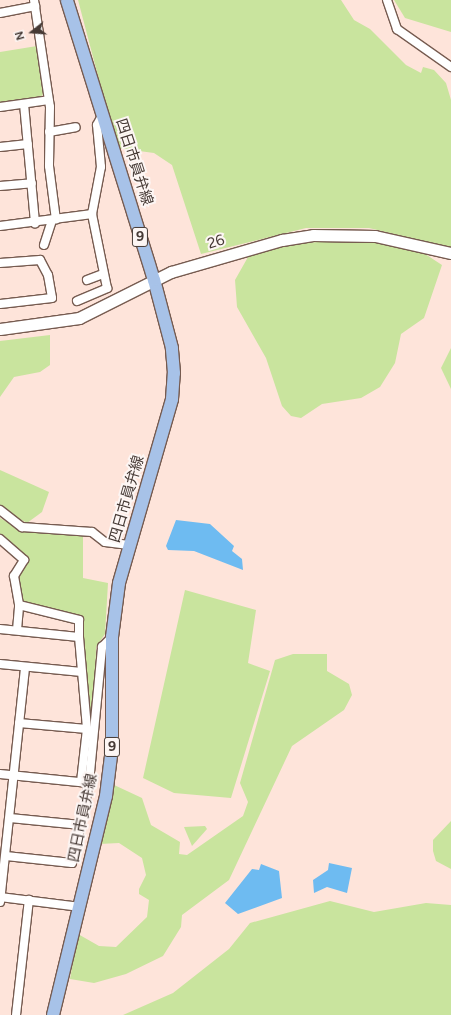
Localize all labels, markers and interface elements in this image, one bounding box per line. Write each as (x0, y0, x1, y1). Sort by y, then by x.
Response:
north arrow (12, 12, 52, 52)
text: N (13, 30, 28, 42)
street label: 四日市員弁線 (112, 116, 156, 208)
road number: 9 (131, 225, 149, 249)
street label: 26 (205, 231, 227, 253)
street label: 四日市員弁線 (106, 453, 148, 545)
road number: 9 (103, 735, 121, 759)
street label: 四日市員弁線 (65, 772, 101, 864)

